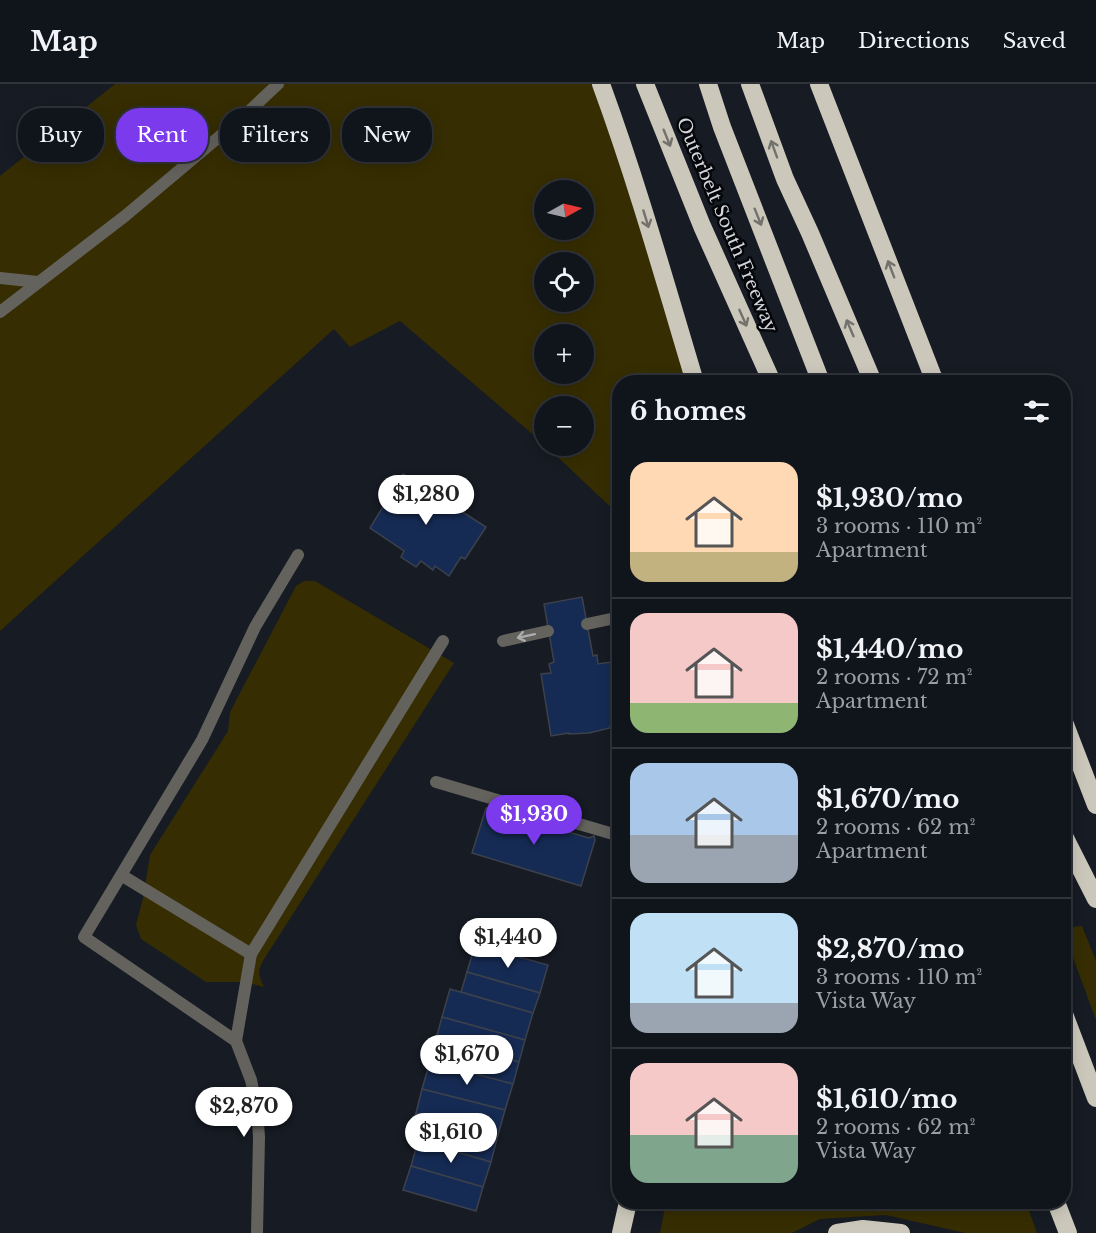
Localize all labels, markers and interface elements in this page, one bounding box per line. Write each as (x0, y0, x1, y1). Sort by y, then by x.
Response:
text: Map (30, 24, 98, 59)
text: Map (776, 28, 825, 54)
text: Directions (858, 28, 970, 54)
text: Saved (1003, 28, 1066, 54)
chip: Buy (18, 108, 104, 162)
chip: Rent (116, 108, 208, 162)
chip: Filters (220, 108, 330, 162)
chip: New (342, 108, 432, 162)
street label: Outerbelt South Freeway (672, 114, 783, 336)
one-way arrow (662, 129, 673, 147)
one-way arrow (768, 140, 779, 159)
north arrow (534, 180, 594, 240)
map controls (534, 180, 594, 456)
one-way arrow (753, 208, 764, 226)
one-way arrow (642, 209, 653, 228)
button: locate (534, 252, 594, 312)
one-way arrow (885, 260, 896, 279)
one-way arrow (738, 308, 749, 326)
one-way arrow (844, 320, 855, 338)
button: + (534, 324, 594, 384)
text: 6 homes (630, 395, 746, 427)
icon: filters (1020, 395, 1053, 428)
button: − (534, 396, 594, 456)
pin: $1,280 (377, 475, 475, 526)
text: $1,280 (392, 482, 460, 506)
text: $1,930/mo (816, 482, 963, 514)
icon: home (678, 486, 750, 558)
text: 3 rooms · 110 m² (816, 514, 982, 538)
text: Apartment (816, 538, 927, 562)
one-way arrow (516, 631, 535, 643)
text: $1,440/mo (816, 633, 963, 665)
icon: home (678, 637, 750, 709)
text: 2 rooms · 72 m² (816, 665, 973, 689)
text: Apartment (816, 689, 927, 713)
text: $1,670/mo (816, 783, 959, 815)
icon: home (678, 787, 750, 859)
pin: $1,930 (485, 795, 583, 846)
text: $1,930 (500, 802, 568, 826)
text: 2 rooms · 62 m² (816, 815, 975, 839)
text: Apartment (816, 839, 927, 863)
pin: $1,440 (459, 918, 557, 969)
text: $1,440 (474, 925, 542, 949)
text: $2,870/mo (816, 933, 964, 965)
icon: home (678, 937, 750, 1009)
text: 3 rooms · 110 m² (816, 965, 982, 989)
text: Vista Way (816, 989, 916, 1013)
pin: $1,670 (418, 1035, 516, 1086)
text: $1,670 (434, 1042, 500, 1066)
text: $1,610/mo (816, 1083, 957, 1115)
pin: $2,870 (195, 1087, 293, 1138)
icon: home (678, 1087, 750, 1159)
text: $2,870 (209, 1094, 279, 1118)
pin: $1,610 (402, 1113, 500, 1164)
text: 2 rooms · 62 m² (816, 1115, 975, 1139)
text: $1,610 (419, 1120, 483, 1144)
text: Vista Way (816, 1139, 916, 1163)

